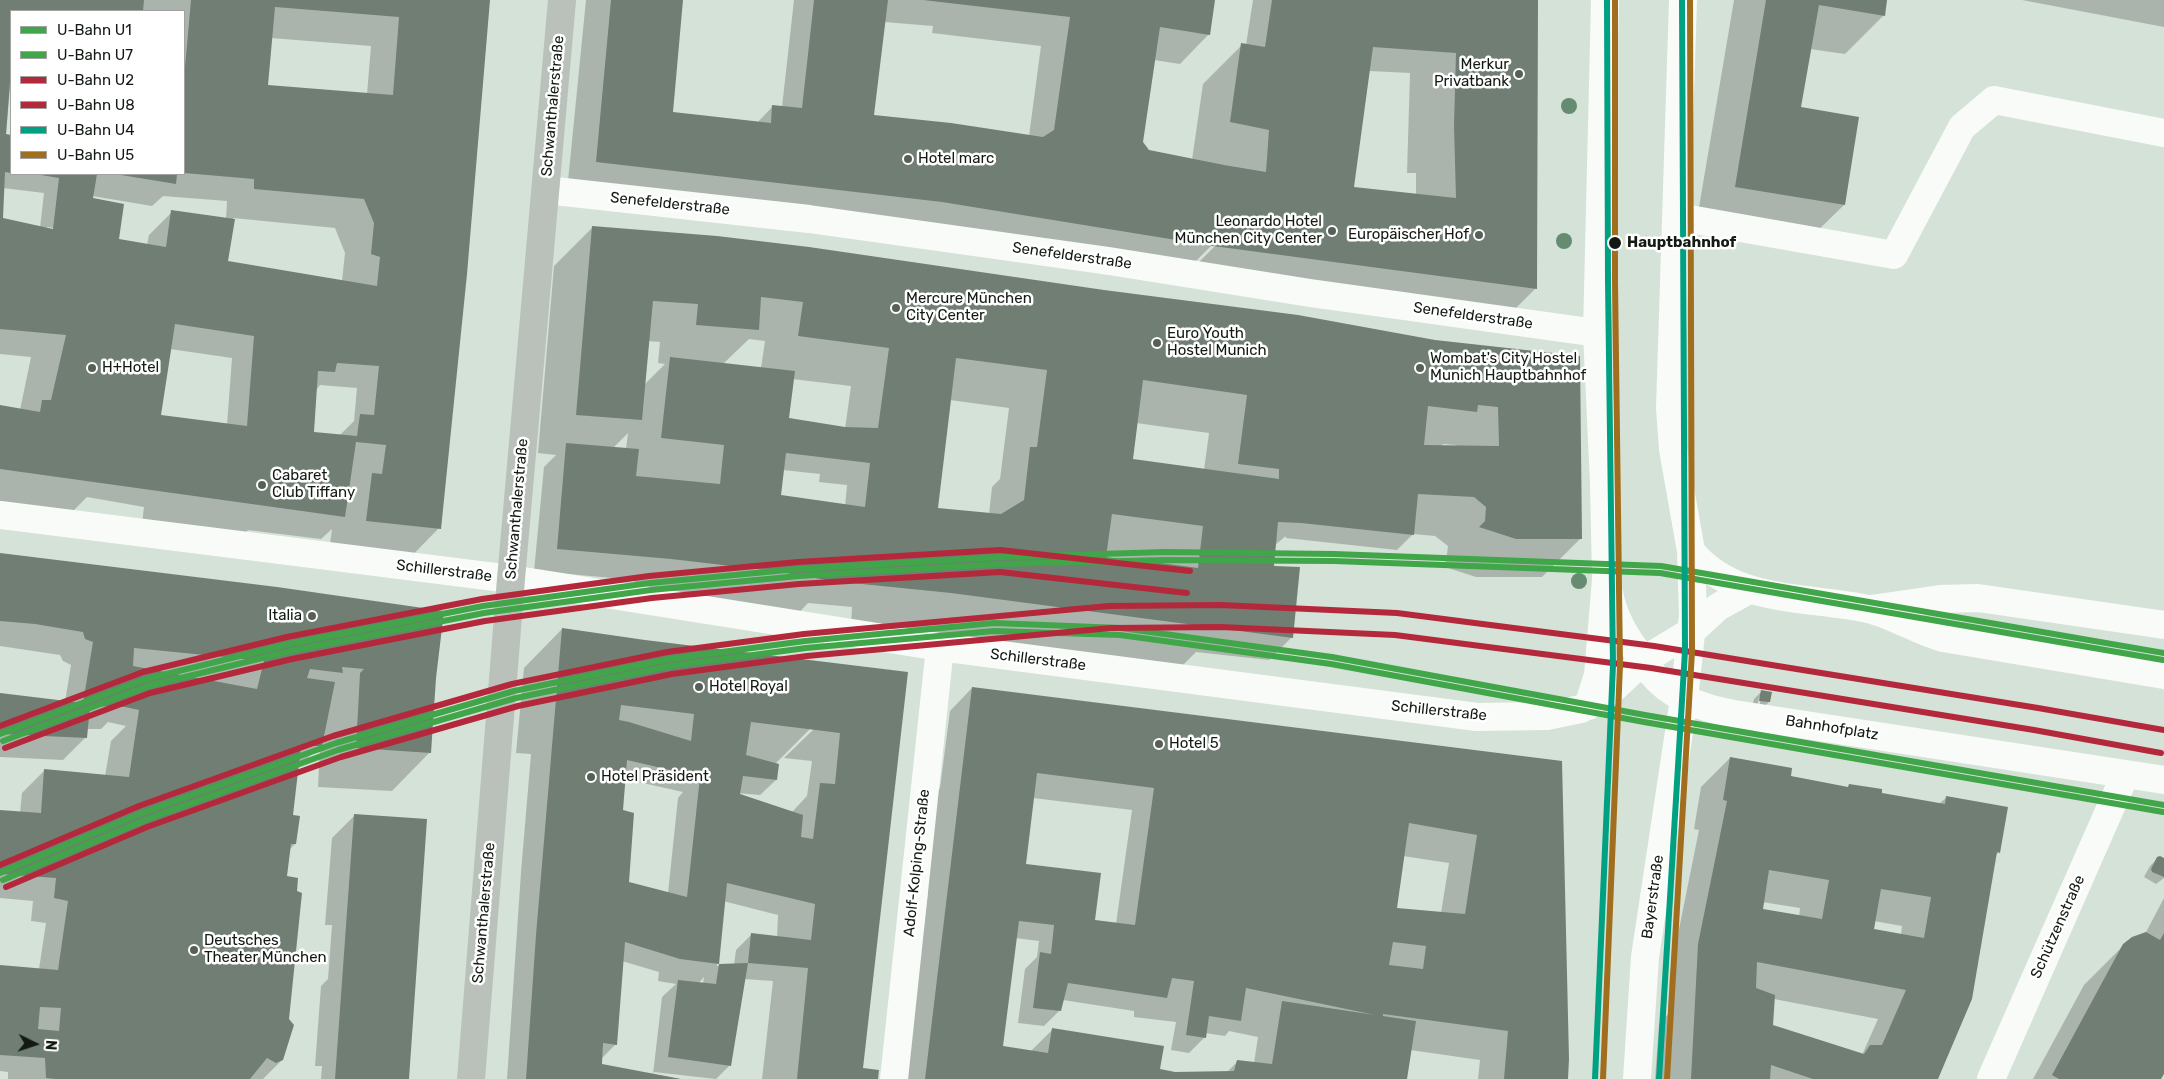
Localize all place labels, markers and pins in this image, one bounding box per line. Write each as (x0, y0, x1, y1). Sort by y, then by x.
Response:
place label: Merkur Privatbank (1434, 56, 1509, 91)
marker: Merkur Privatbank (1513, 68, 1525, 80)
place label: Hotel marc (918, 150, 994, 168)
marker: Hotel marc (902, 153, 914, 165)
place label: Leonardo Hotel München City Center (1175, 213, 1322, 248)
marker: Leonardo Hotel München City Center (1326, 225, 1338, 237)
place label: Europäischer Hof (1348, 226, 1469, 244)
marker: Europäischer Hof (1473, 229, 1485, 241)
place label: Hauptbahnhof (1627, 234, 1736, 252)
marker: Hauptbahnhof (1607, 235, 1623, 251)
place label: Mercure München City Center (906, 290, 1032, 325)
marker: Mercure München City Center (890, 302, 902, 314)
place label: Euro Youth Hostel Munich (1167, 325, 1267, 360)
marker: Euro Youth Hostel Munich (1151, 337, 1163, 349)
place label: Wombat's City Hostel Munich Hauptbahnhof (1430, 350, 1586, 385)
place label: H+Hotel (102, 359, 159, 377)
marker: H+Hotel (86, 362, 98, 374)
marker: Wombat's City Hostel Munich Hauptbahnhof (1414, 362, 1426, 374)
place label: Cabaret Club Tiffany (272, 467, 355, 502)
marker: Cabaret Club Tiffany (256, 479, 268, 491)
place label: Italia (268, 607, 302, 625)
marker: Italia (306, 610, 318, 622)
place label: Hotel Royal (709, 678, 788, 696)
marker: Hotel Royal (693, 681, 705, 693)
place label: Hotel 5 (1169, 735, 1219, 753)
marker: Hotel 5 (1153, 738, 1165, 750)
place label: Hotel Präsident (601, 768, 709, 786)
marker: Hotel Präsident (585, 771, 597, 783)
place label: Deutsches Theater München (204, 932, 327, 967)
marker: Deutsches Theater München (188, 944, 200, 956)

